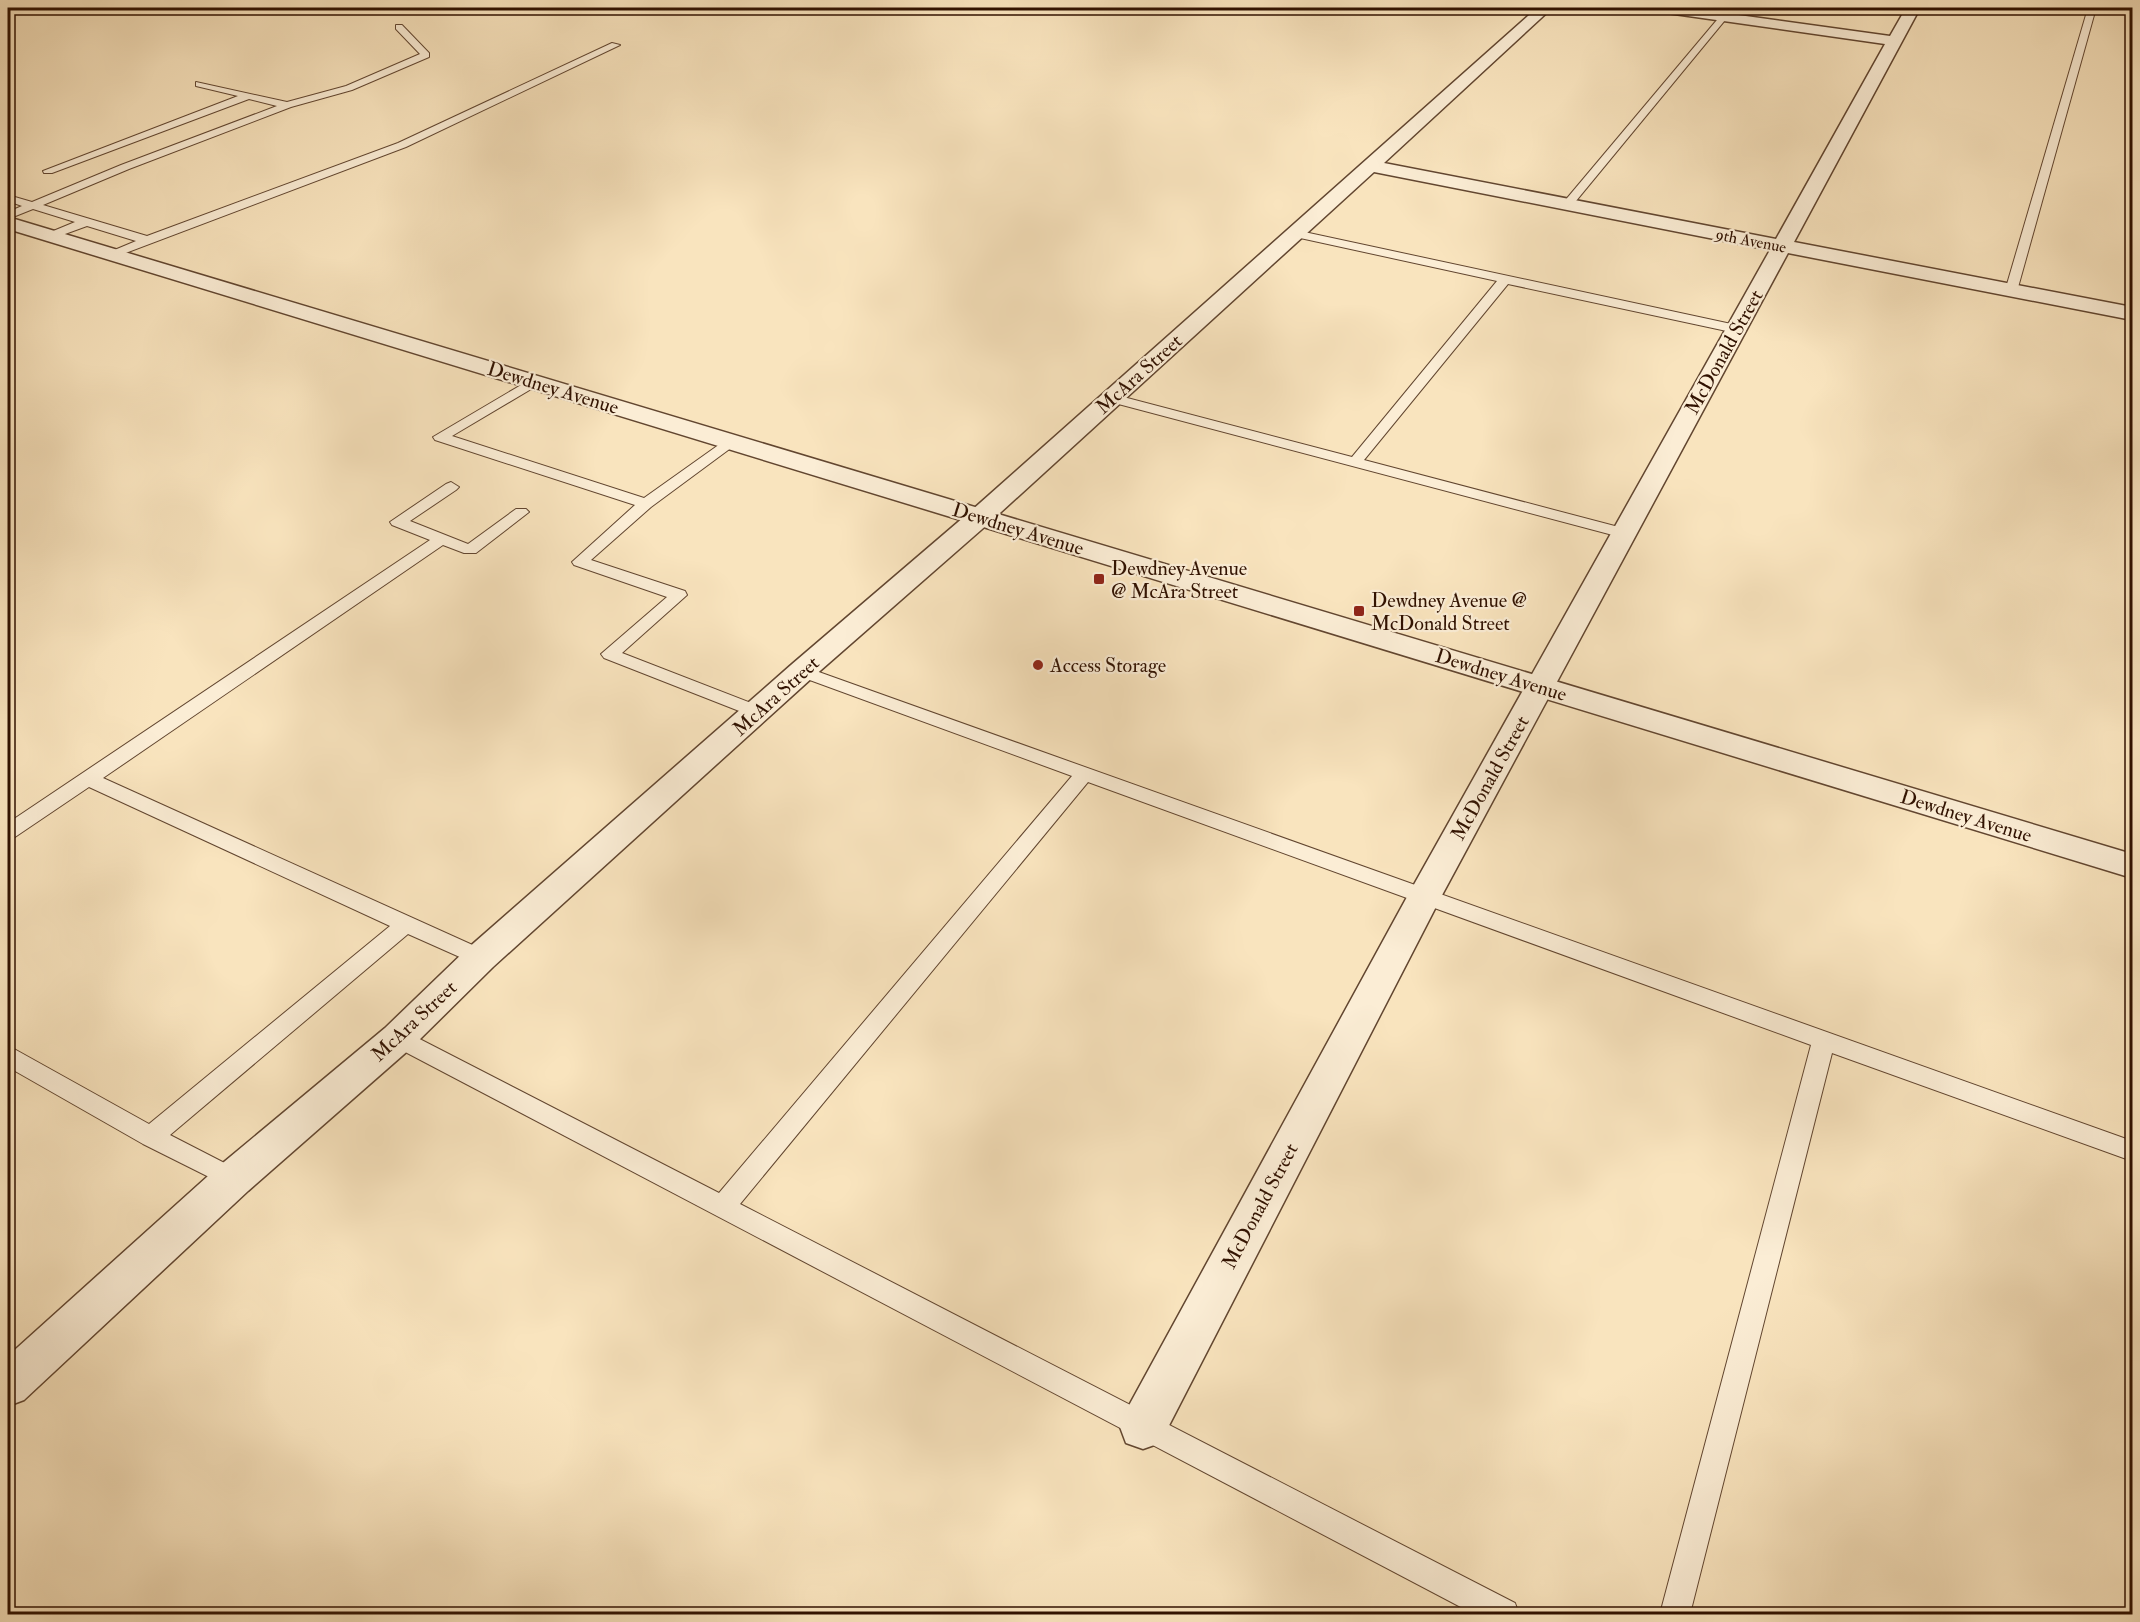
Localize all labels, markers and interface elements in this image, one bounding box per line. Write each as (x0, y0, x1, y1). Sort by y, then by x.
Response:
street label: 9th Avenue (1713, 224, 1788, 258)
street label: McDonald Street (1679, 285, 1769, 419)
street label: McAra Street (1091, 328, 1188, 419)
street label: Dewdney Avenue (484, 356, 622, 420)
street label: Dewdney Avenue (949, 497, 1087, 561)
place label: Dewdney Avenue @ McAra Street (1111, 556, 1247, 604)
marker: Dewdney Avenue @ McAra Street (1092, 572, 1106, 586)
place label: Dewdney Avenue @ McDonald Street (1371, 588, 1527, 636)
marker: Dewdney Avenue @ McDonald Street (1352, 604, 1366, 618)
street label: Dewdney Avenue (1432, 643, 1570, 707)
street label: McAra Street (728, 650, 825, 741)
place label: Access Storage (1049, 653, 1166, 678)
marker: Access Storage (1031, 658, 1045, 672)
street label: McDonald Street (1445, 711, 1535, 845)
street label: Dewdney Avenue (1897, 784, 2035, 848)
street label: McAra Street (366, 975, 462, 1067)
street label: McDonald Street (1216, 1138, 1304, 1273)

